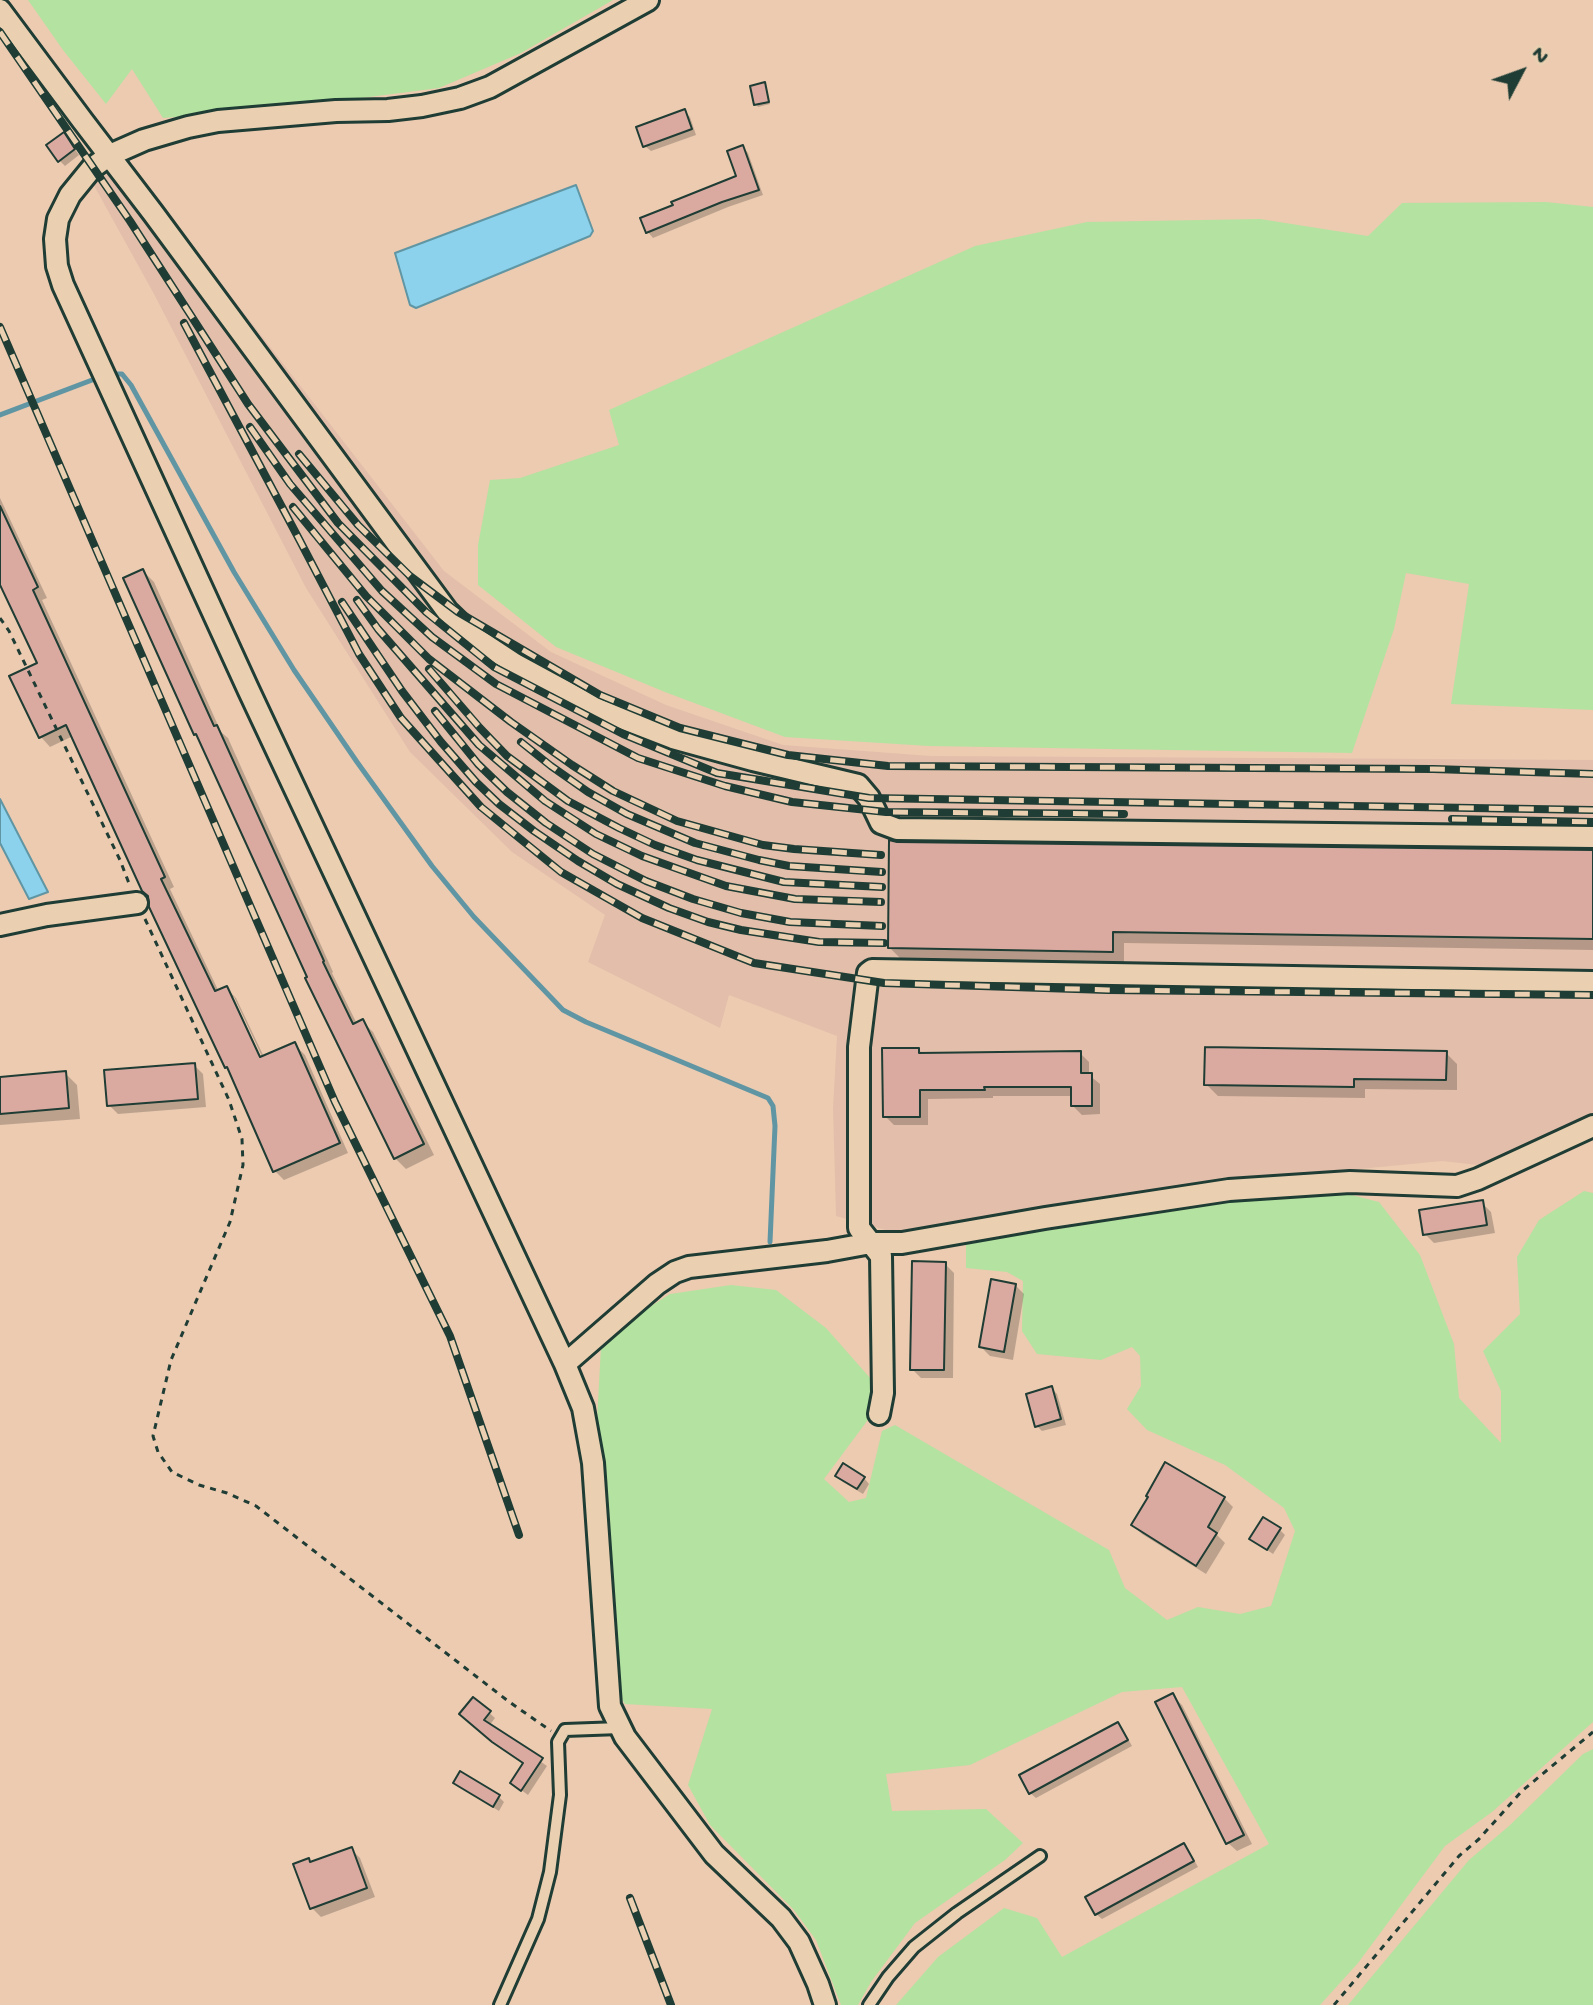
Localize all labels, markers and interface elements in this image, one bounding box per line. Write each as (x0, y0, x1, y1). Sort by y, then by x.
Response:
north arrow (1481, 32, 1561, 112)
text: N (1525, 42, 1554, 70)

